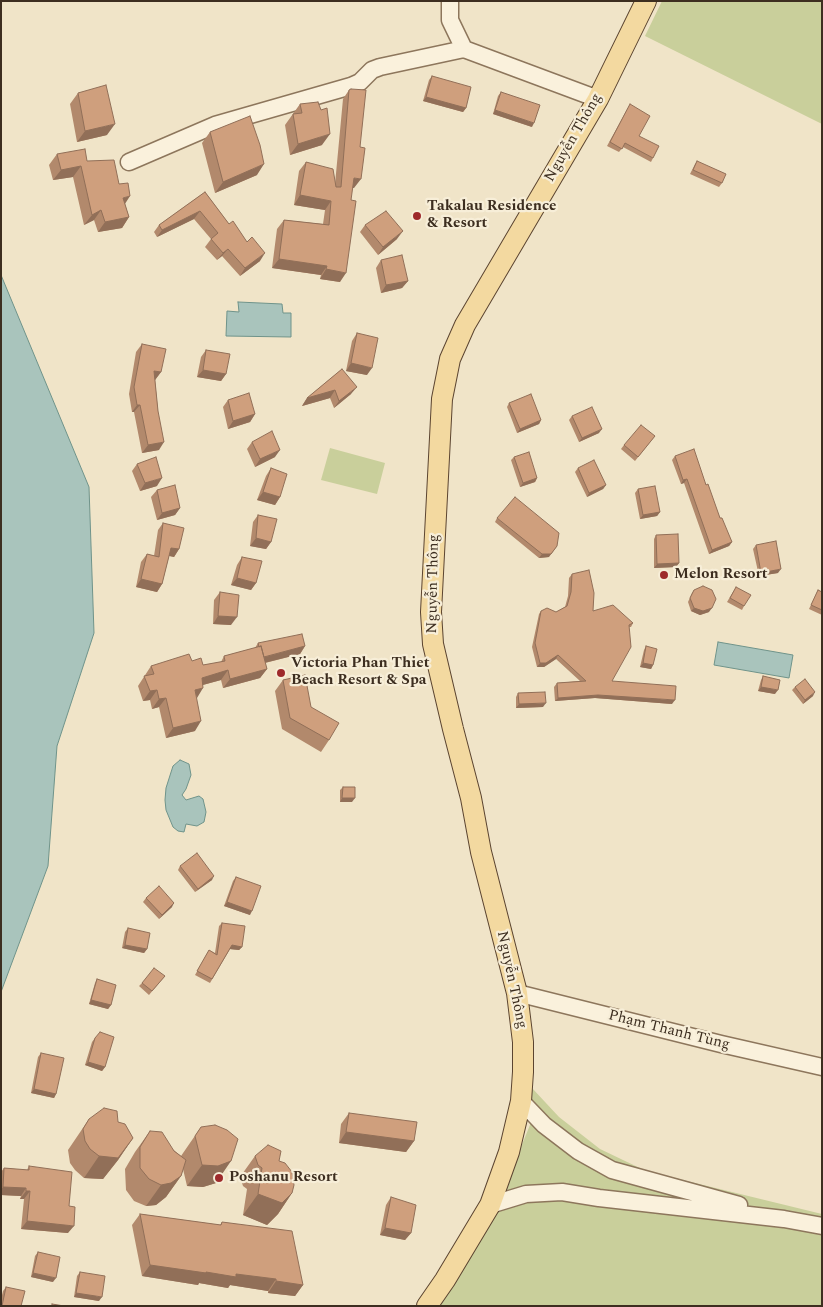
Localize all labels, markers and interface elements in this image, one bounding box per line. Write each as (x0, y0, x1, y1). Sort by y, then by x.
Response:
street label: Nguyễn Thông (541, 90, 607, 186)
place label: Takalau Residence & Resort (427, 198, 557, 233)
marker: Takalau Residence & Resort (411, 210, 423, 222)
street label: Nguyễn Thông (424, 534, 444, 634)
place label: Melon Resort (674, 566, 768, 584)
marker: Melon Resort (658, 569, 670, 581)
place label: Victoria Phan Thiet Beach Resort & Spa (291, 655, 429, 690)
marker: Victoria Phan Thiet Beach Resort & Spa (275, 667, 287, 679)
street label: Nguyễn Thông (492, 930, 530, 1030)
street label: Phạm Thanh Tùng (606, 1007, 732, 1055)
place label: Poshanu Resort (229, 1169, 338, 1187)
marker: Poshanu Resort (213, 1172, 225, 1184)

